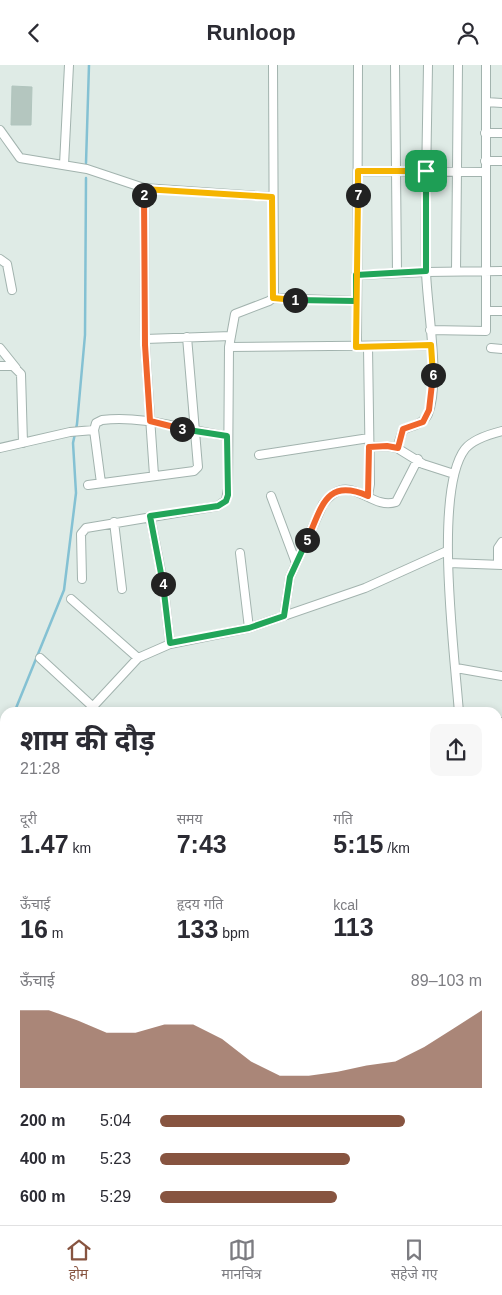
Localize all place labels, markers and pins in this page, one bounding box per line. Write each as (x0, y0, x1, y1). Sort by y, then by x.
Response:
pin (405, 150, 447, 192)
pin: 2 (132, 183, 156, 207)
pin: 7 (346, 183, 370, 207)
pin: 1 (282, 287, 308, 313)
pin: 6 (420, 363, 446, 387)
pin: 3 (170, 417, 194, 441)
pin: 5 (294, 527, 320, 553)
pin: 4 (150, 571, 176, 597)

